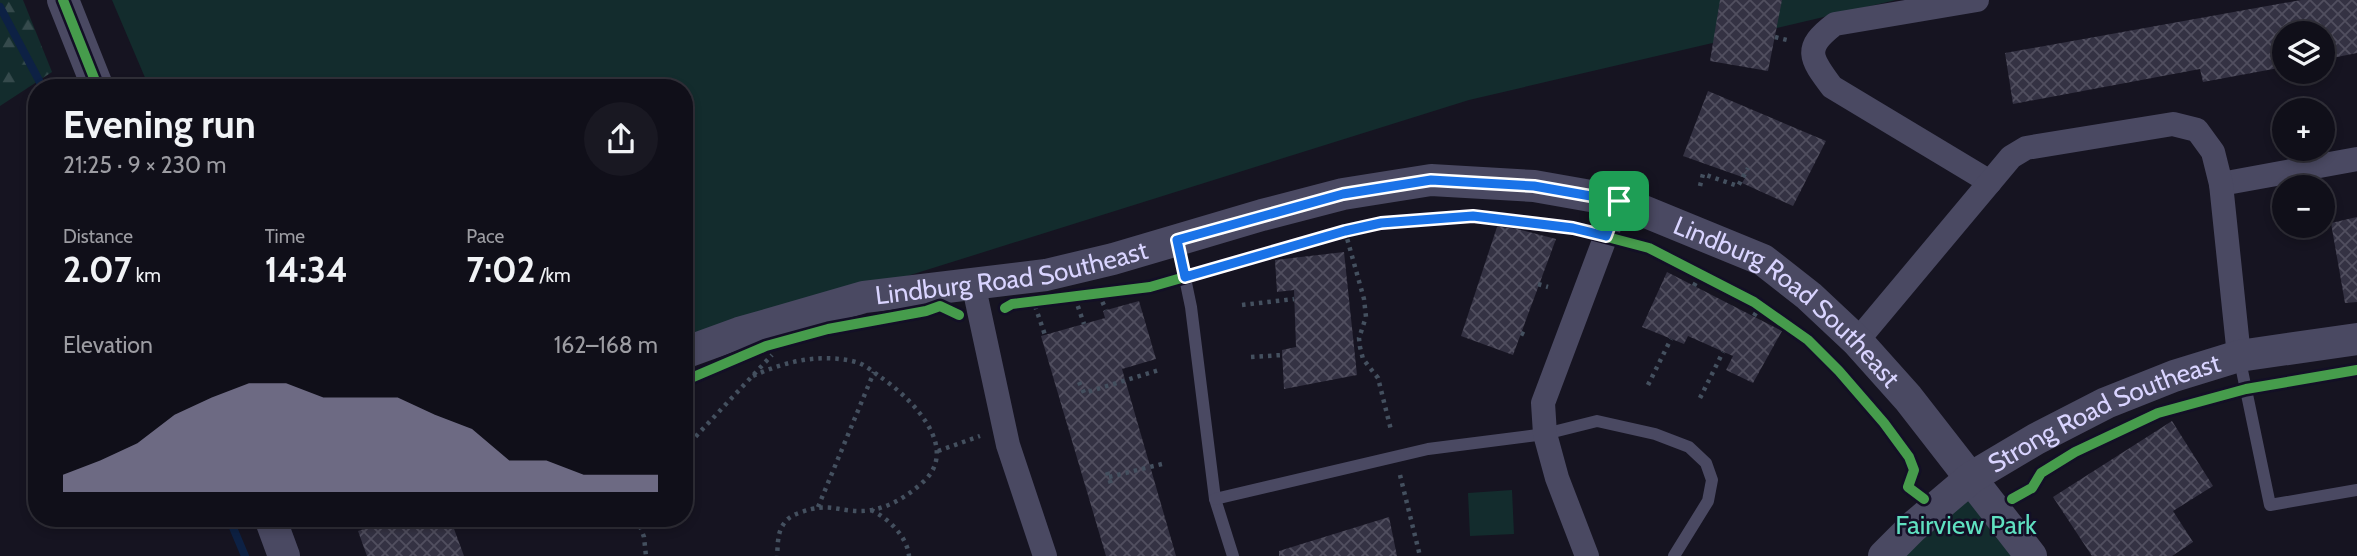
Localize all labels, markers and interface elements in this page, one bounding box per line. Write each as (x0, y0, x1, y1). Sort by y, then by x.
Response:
map controls (2272, 21, 2335, 238)
button: layers (2272, 21, 2335, 84)
button: + (2272, 98, 2335, 161)
text: Evening run (63, 101, 256, 148)
button: share (584, 102, 658, 176)
text: 21:25 · 9 × 230 m (63, 151, 226, 179)
pin (1589, 171, 1649, 231)
button: − (2272, 175, 2335, 238)
icon: arrive (1600, 182, 1638, 220)
street label: Lindburg Road Southeast (1669, 209, 1907, 394)
text: Distance (63, 225, 133, 248)
text: Time (265, 225, 305, 248)
text: Pace (466, 225, 504, 248)
street label: Lindburg Road Southeast (873, 234, 1152, 312)
text: 2.07 (63, 248, 132, 291)
text: 14:34 (265, 248, 348, 291)
text: 7:02 (466, 248, 535, 291)
text: km (132, 264, 161, 287)
text: /km (535, 264, 571, 287)
text: Elevation (63, 331, 153, 359)
text: 162–168 m (554, 331, 658, 359)
street label: Strong Road Southeast (1982, 347, 2225, 480)
park label: Fairview Park (1895, 509, 2037, 541)

